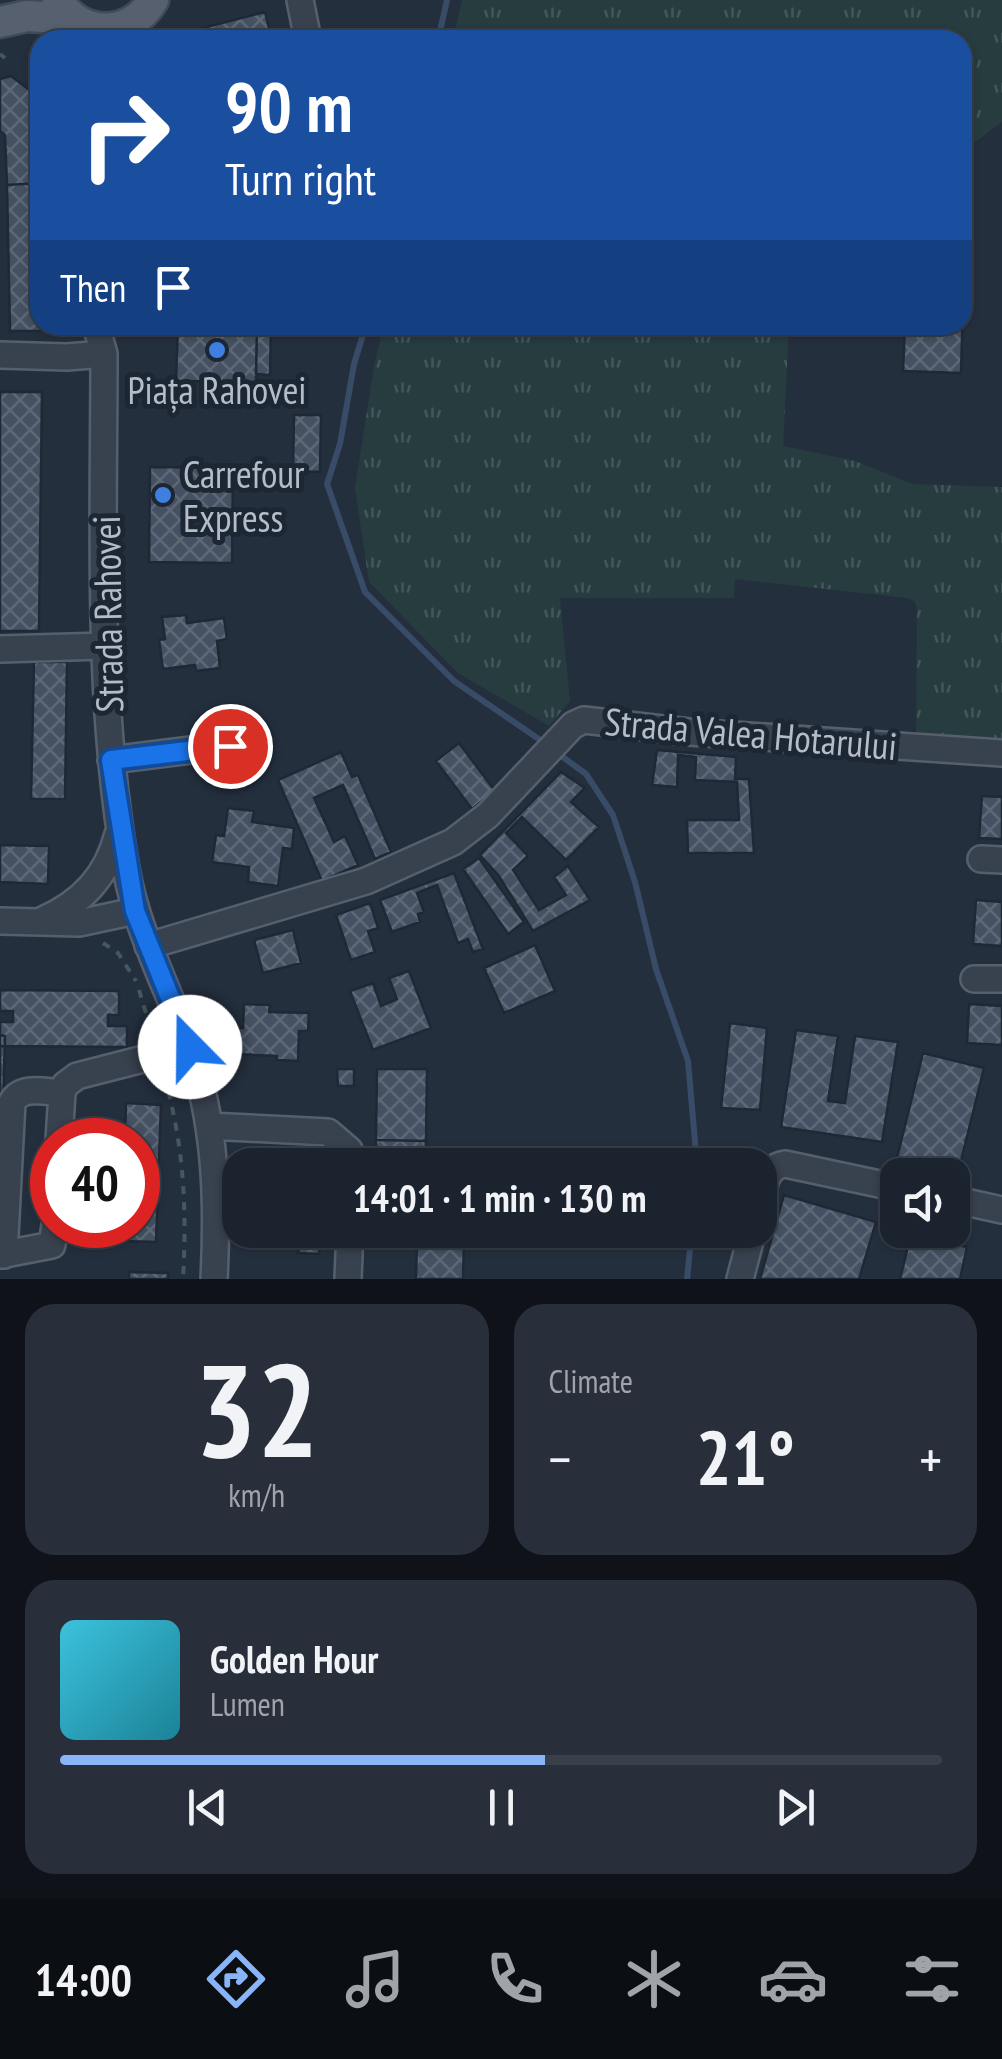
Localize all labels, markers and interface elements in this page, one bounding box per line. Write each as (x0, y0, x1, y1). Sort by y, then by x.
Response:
text: 90 m (225, 61, 353, 151)
icon: right (60, 70, 190, 200)
text: Turn right (225, 149, 376, 207)
icon: arrive (146, 260, 201, 315)
text: Then (60, 263, 126, 312)
marker: Piața Rahovei (206, 339, 228, 361)
place label: Piața Rahovei (127, 365, 307, 414)
place label: Carrefour Express (183, 449, 305, 542)
marker: Carrefour Express (152, 484, 174, 506)
street label: Strada Rahovei (81, 515, 133, 713)
street label: Strada Valea Hotarului (603, 696, 899, 770)
pin (188, 704, 273, 789)
icon: arrive (203, 719, 258, 774)
position arrow (138, 995, 242, 1099)
speed limit sign: 40 (30, 1118, 160, 1248)
map controls (880, 1158, 970, 1248)
button: sound (880, 1158, 970, 1248)
text: 14:01 · 1 min · 130 m (353, 1173, 646, 1222)
text: 32 (195, 1325, 319, 1493)
text: Climate (549, 1360, 633, 1402)
text: 21° (696, 1409, 795, 1506)
text: − (549, 1423, 571, 1494)
text: + (919, 1423, 942, 1494)
text: km/h (228, 1474, 285, 1516)
text: Golden Hour (210, 1634, 379, 1683)
text: Lumen (210, 1683, 285, 1725)
icon: previous (180, 1780, 235, 1835)
icon: pause (474, 1780, 529, 1835)
icon: next (768, 1780, 823, 1835)
icon: directions (201, 1944, 271, 2014)
icon: music (340, 1944, 410, 2014)
icon: phone (480, 1944, 550, 2014)
icon: climate (619, 1944, 689, 2014)
icon: car (758, 1944, 828, 2014)
icon: filters (897, 1944, 967, 2014)
text: 14:00 (35, 1950, 132, 2008)

